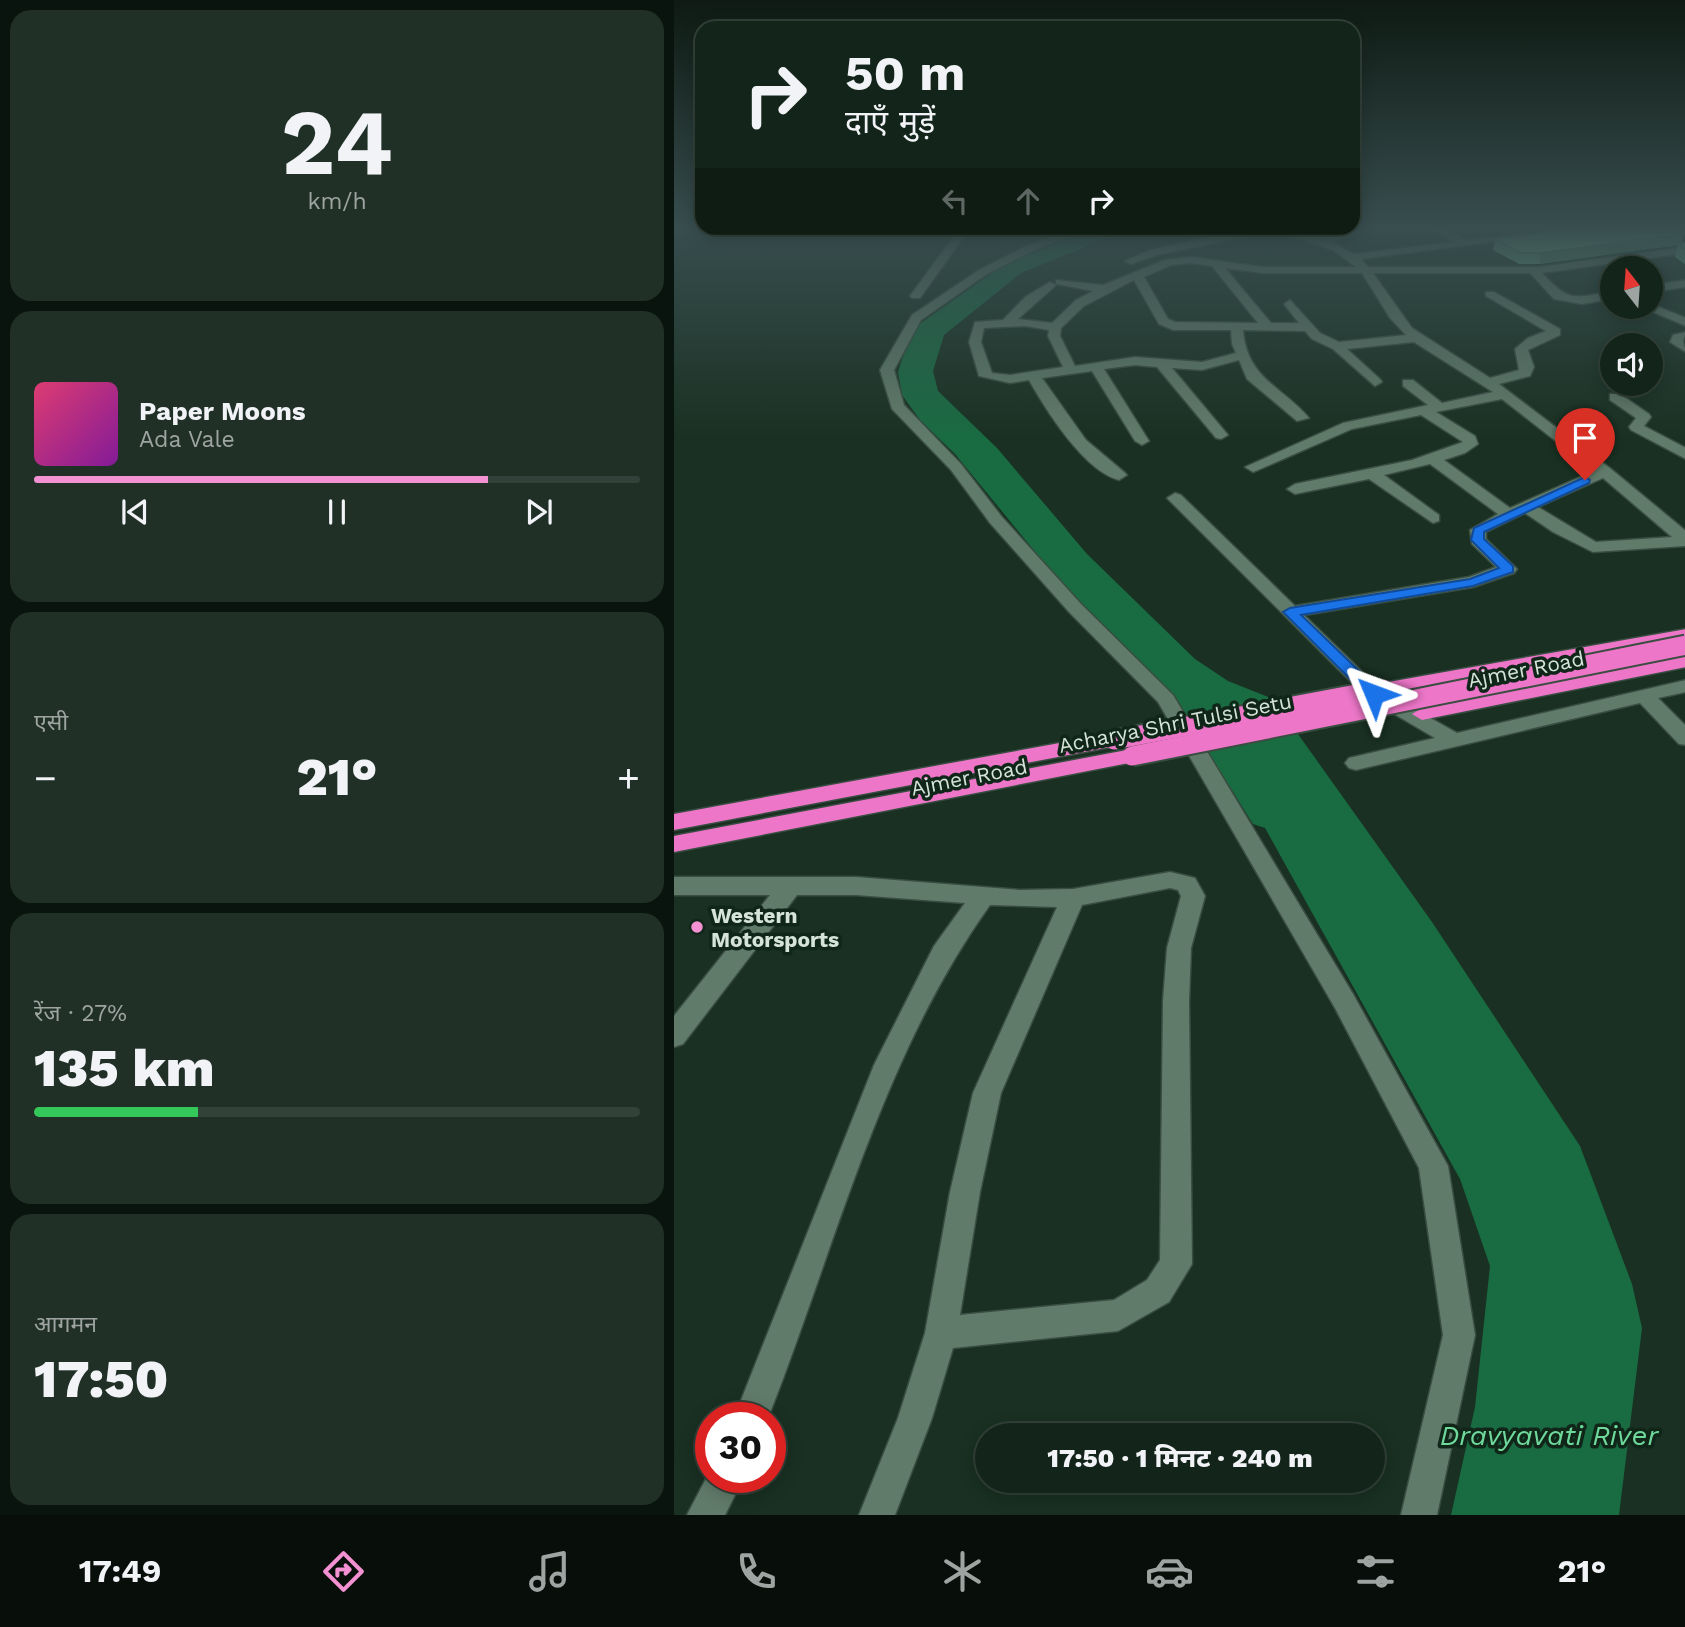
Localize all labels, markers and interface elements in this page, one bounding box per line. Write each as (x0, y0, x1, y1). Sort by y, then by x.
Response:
text: 50 m (845, 44, 965, 102)
icon: right (730, 49, 821, 140)
text: 24 (281, 89, 393, 196)
text: दाएँ मुड़ें (845, 103, 935, 141)
icon: left (936, 182, 974, 220)
icon: ahead (1009, 182, 1047, 220)
icon: right (1082, 182, 1120, 220)
text: km/h (307, 188, 367, 215)
north arrow (1600, 256, 1663, 318)
map controls (1600, 256, 1663, 396)
button: sound (1600, 333, 1663, 396)
text: Paper Moons (139, 396, 306, 426)
pin (1555, 408, 1615, 480)
icon: arrive (1566, 419, 1604, 457)
text: Ada Vale (139, 426, 235, 453)
icon: previous (116, 493, 154, 531)
icon: pause (318, 493, 356, 531)
icon: next (520, 493, 558, 531)
street label: Ajmer Road (1466, 645, 1586, 693)
position arrow (1337, 657, 1411, 731)
street label: Acharya Shri Tulsi Setu (1056, 688, 1294, 758)
text: एसी (34, 709, 68, 736)
text: 21° (297, 747, 377, 808)
street label: Ajmer Road (909, 753, 1029, 801)
text: − (34, 756, 57, 800)
text: + (617, 756, 640, 800)
place label: Western Motorsports (711, 903, 839, 952)
marker: Western Motorsports (689, 919, 705, 935)
text: रेंज · 27% (34, 1000, 127, 1027)
text: 135 km (34, 1038, 215, 1099)
text: आगमन (34, 1311, 97, 1338)
text: 17:50 (34, 1349, 168, 1410)
speed limit sign: 30 (695, 1402, 786, 1493)
water label: Dravyavati River (1440, 1419, 1659, 1452)
text: 17:50 · 1 मिनट · 240 m (1047, 1443, 1313, 1473)
icon: directions (319, 1547, 368, 1596)
icon: music (525, 1547, 574, 1596)
icon: phone (732, 1547, 781, 1596)
icon: climate (938, 1547, 987, 1596)
icon: car (1145, 1547, 1194, 1596)
icon: filters (1351, 1547, 1400, 1596)
text: 17:49 (79, 1552, 161, 1590)
text: 21° (1558, 1552, 1606, 1590)

